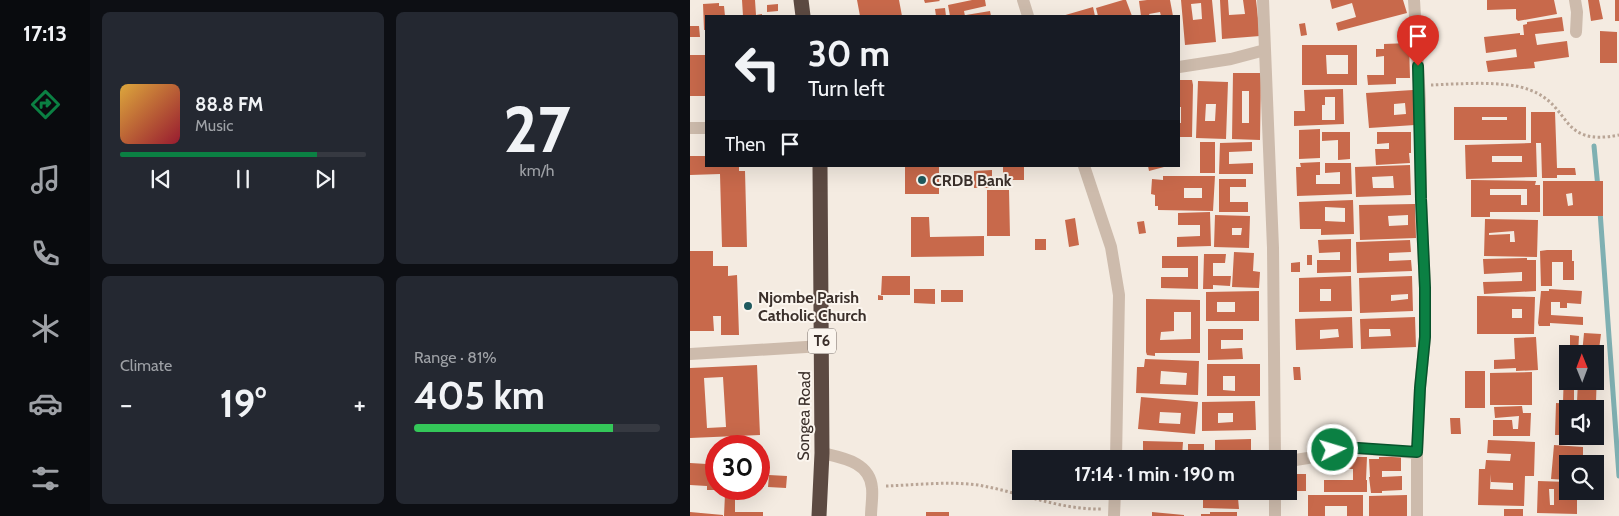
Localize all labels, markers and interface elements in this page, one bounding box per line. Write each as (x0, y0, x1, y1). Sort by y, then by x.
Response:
pin (1397, 15, 1439, 66)
text: 17:13 (23, 20, 67, 47)
icon: arrive (1404, 22, 1432, 50)
text: 30 m (808, 32, 890, 75)
icon: left (725, 35, 790, 100)
text: Turn left (808, 75, 885, 102)
icon: directions (28, 87, 63, 122)
text: 27 (503, 89, 571, 168)
text: 88.8 FM (195, 93, 263, 116)
text: Music (195, 116, 233, 135)
icon: arrive (776, 130, 804, 158)
text: Then (725, 133, 766, 156)
text: km/h (519, 161, 555, 180)
icon: music (28, 162, 63, 197)
icon: previous (147, 165, 175, 193)
icon: pause (229, 165, 257, 193)
icon: next (311, 165, 339, 193)
place label: CRDB Bank (932, 171, 1012, 190)
marker: CRDB Bank (916, 174, 928, 186)
icon: phone (28, 236, 63, 271)
place label: Njombe Parish Catholic Church (758, 288, 867, 325)
marker: Njombe Parish Catholic Church (742, 300, 754, 312)
icon: climate (28, 311, 63, 346)
road number: T6 (808, 328, 836, 354)
north arrow (1559, 345, 1604, 390)
map controls (1559, 345, 1604, 500)
text: Range · 81% (414, 348, 497, 367)
text: Climate (120, 356, 172, 375)
street label: Songea Road (794, 371, 814, 461)
text: 405 km (414, 372, 545, 419)
text: 19° (220, 380, 266, 427)
icon: car (28, 386, 63, 421)
text: − (120, 387, 132, 421)
text: + (354, 387, 366, 421)
button: sound (1559, 400, 1604, 445)
position arrow (1306, 423, 1358, 475)
speed limit sign: 30 (705, 435, 770, 500)
button: search (1559, 455, 1604, 500)
icon: filters (28, 461, 63, 496)
text: 17:14 · 1 min · 190 m (1074, 463, 1235, 486)

